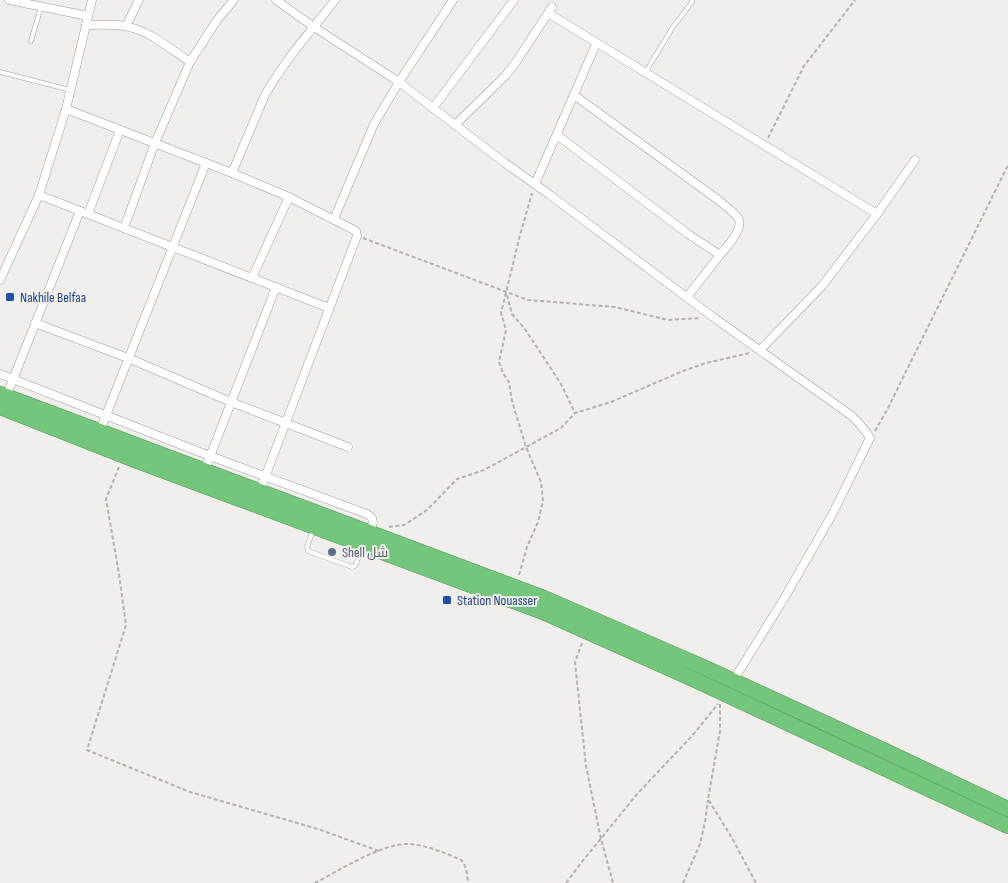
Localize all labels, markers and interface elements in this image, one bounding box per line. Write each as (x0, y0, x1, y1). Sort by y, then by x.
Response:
place label: Nakhile Belfaa (20, 289, 86, 306)
marker: Nakhile Belfaa (4, 291, 16, 303)
place label: Shell شل (342, 544, 388, 561)
marker: Shell شل (326, 546, 338, 558)
place label: Station Nouasser (457, 592, 537, 609)
marker: Station Nouasser (441, 594, 453, 606)

